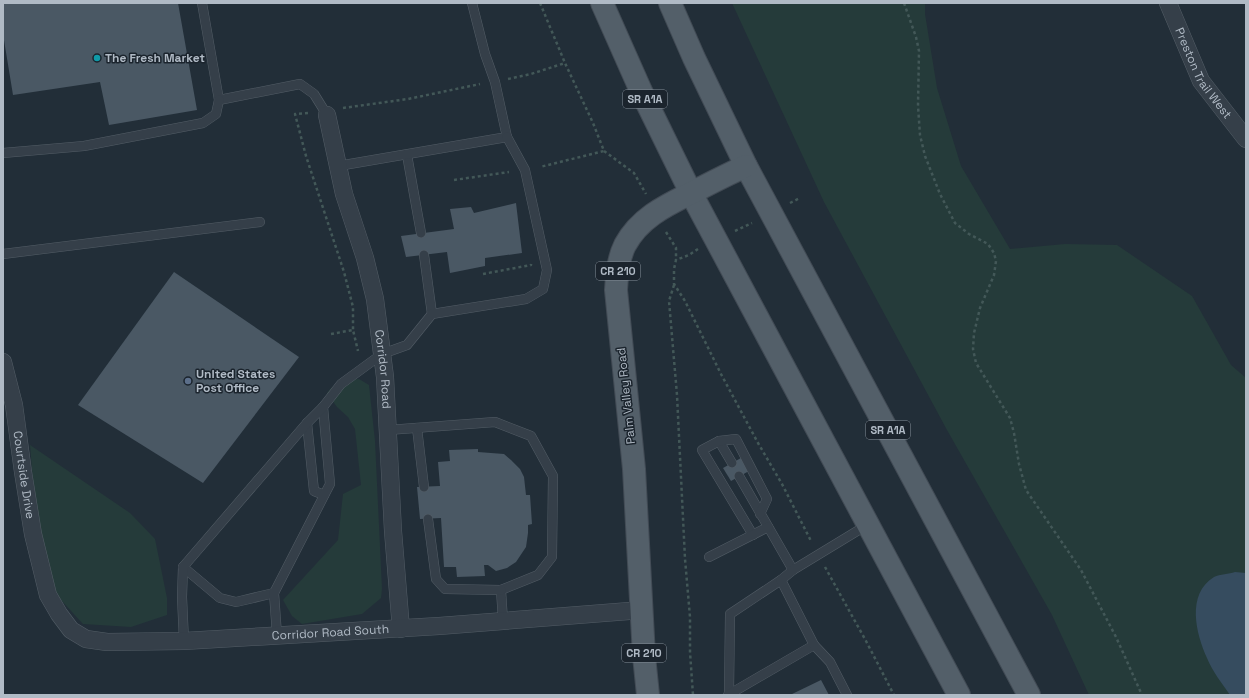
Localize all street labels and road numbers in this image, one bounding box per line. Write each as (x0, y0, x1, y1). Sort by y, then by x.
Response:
street label: Preston Trail West (1171, 25, 1235, 122)
road number: SR A1A (623, 90, 667, 108)
road number: CR 210 (596, 262, 640, 280)
street label: Corridor Road (371, 329, 395, 409)
street label: Palm Valley Road (613, 347, 639, 445)
road number: SR A1A (866, 421, 910, 439)
street label: Courtside Drive (10, 430, 38, 520)
street label: Corridor Road South (271, 621, 390, 644)
road number: CR 210 (622, 644, 666, 662)

